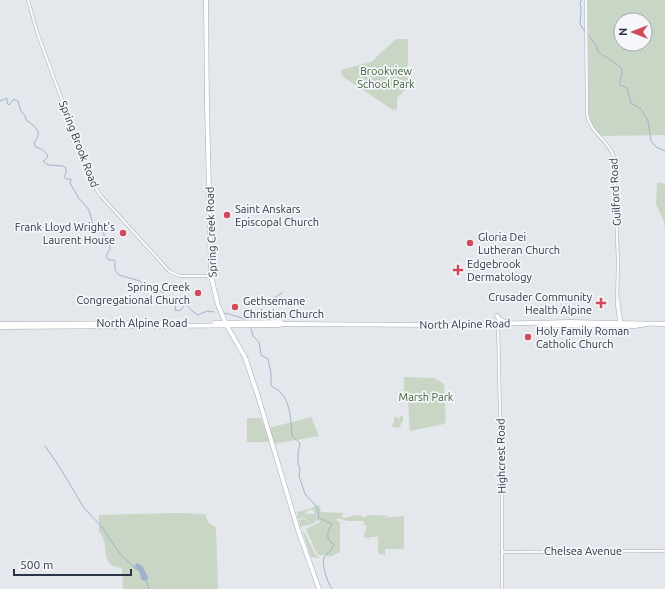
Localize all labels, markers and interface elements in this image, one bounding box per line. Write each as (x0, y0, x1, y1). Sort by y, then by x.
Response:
north arrow (613, 12, 653, 52)
text: N (617, 28, 629, 36)
park label: Brookview School Park (357, 65, 415, 90)
street label: Spring Brook Road (57, 99, 101, 189)
street label: Guilford Road (607, 158, 623, 226)
street label: Spring Creek Road (203, 186, 219, 278)
place label: Saint Anskars Episcopal Church (235, 203, 319, 228)
marker: Saint Anskars Episcopal Church (222, 210, 232, 220)
place label: Frank Lloyd Wright's Laurent House (15, 221, 115, 246)
marker: Frank Lloyd Wright's Laurent House (118, 228, 128, 238)
place label: Gloria Dei Lutheran Church (478, 231, 560, 256)
marker: Gloria Dei Lutheran Church (465, 238, 475, 248)
place label: Edgebrook Dermatology (467, 258, 533, 283)
marker: Edgebrook Dermatology (452, 264, 464, 276)
place label: Spring Creek Congregational Church (76, 281, 190, 306)
marker: Spring Creek Congregational Church (193, 288, 203, 298)
place label: Crusader Community Health Alpine (488, 291, 593, 316)
place label: Gethsemane Christian Church (243, 295, 324, 320)
marker: Crusader Community Health Alpine (595, 297, 607, 309)
marker: Gethsemane Christian Church (230, 302, 240, 312)
street label: North Alpine Road (97, 317, 187, 329)
street label: North Alpine Road (419, 317, 511, 331)
place label: Holy Family Roman Catholic Church (536, 325, 629, 350)
marker: Holy Family Roman Catholic Church (523, 332, 533, 342)
park label: Marsh Park (399, 391, 454, 403)
street label: Highcrest Road (494, 418, 508, 494)
street label: Chelsea Avenue (544, 545, 622, 557)
scale bar (14, 551, 131, 577)
text: 500 m (20, 558, 53, 571)

